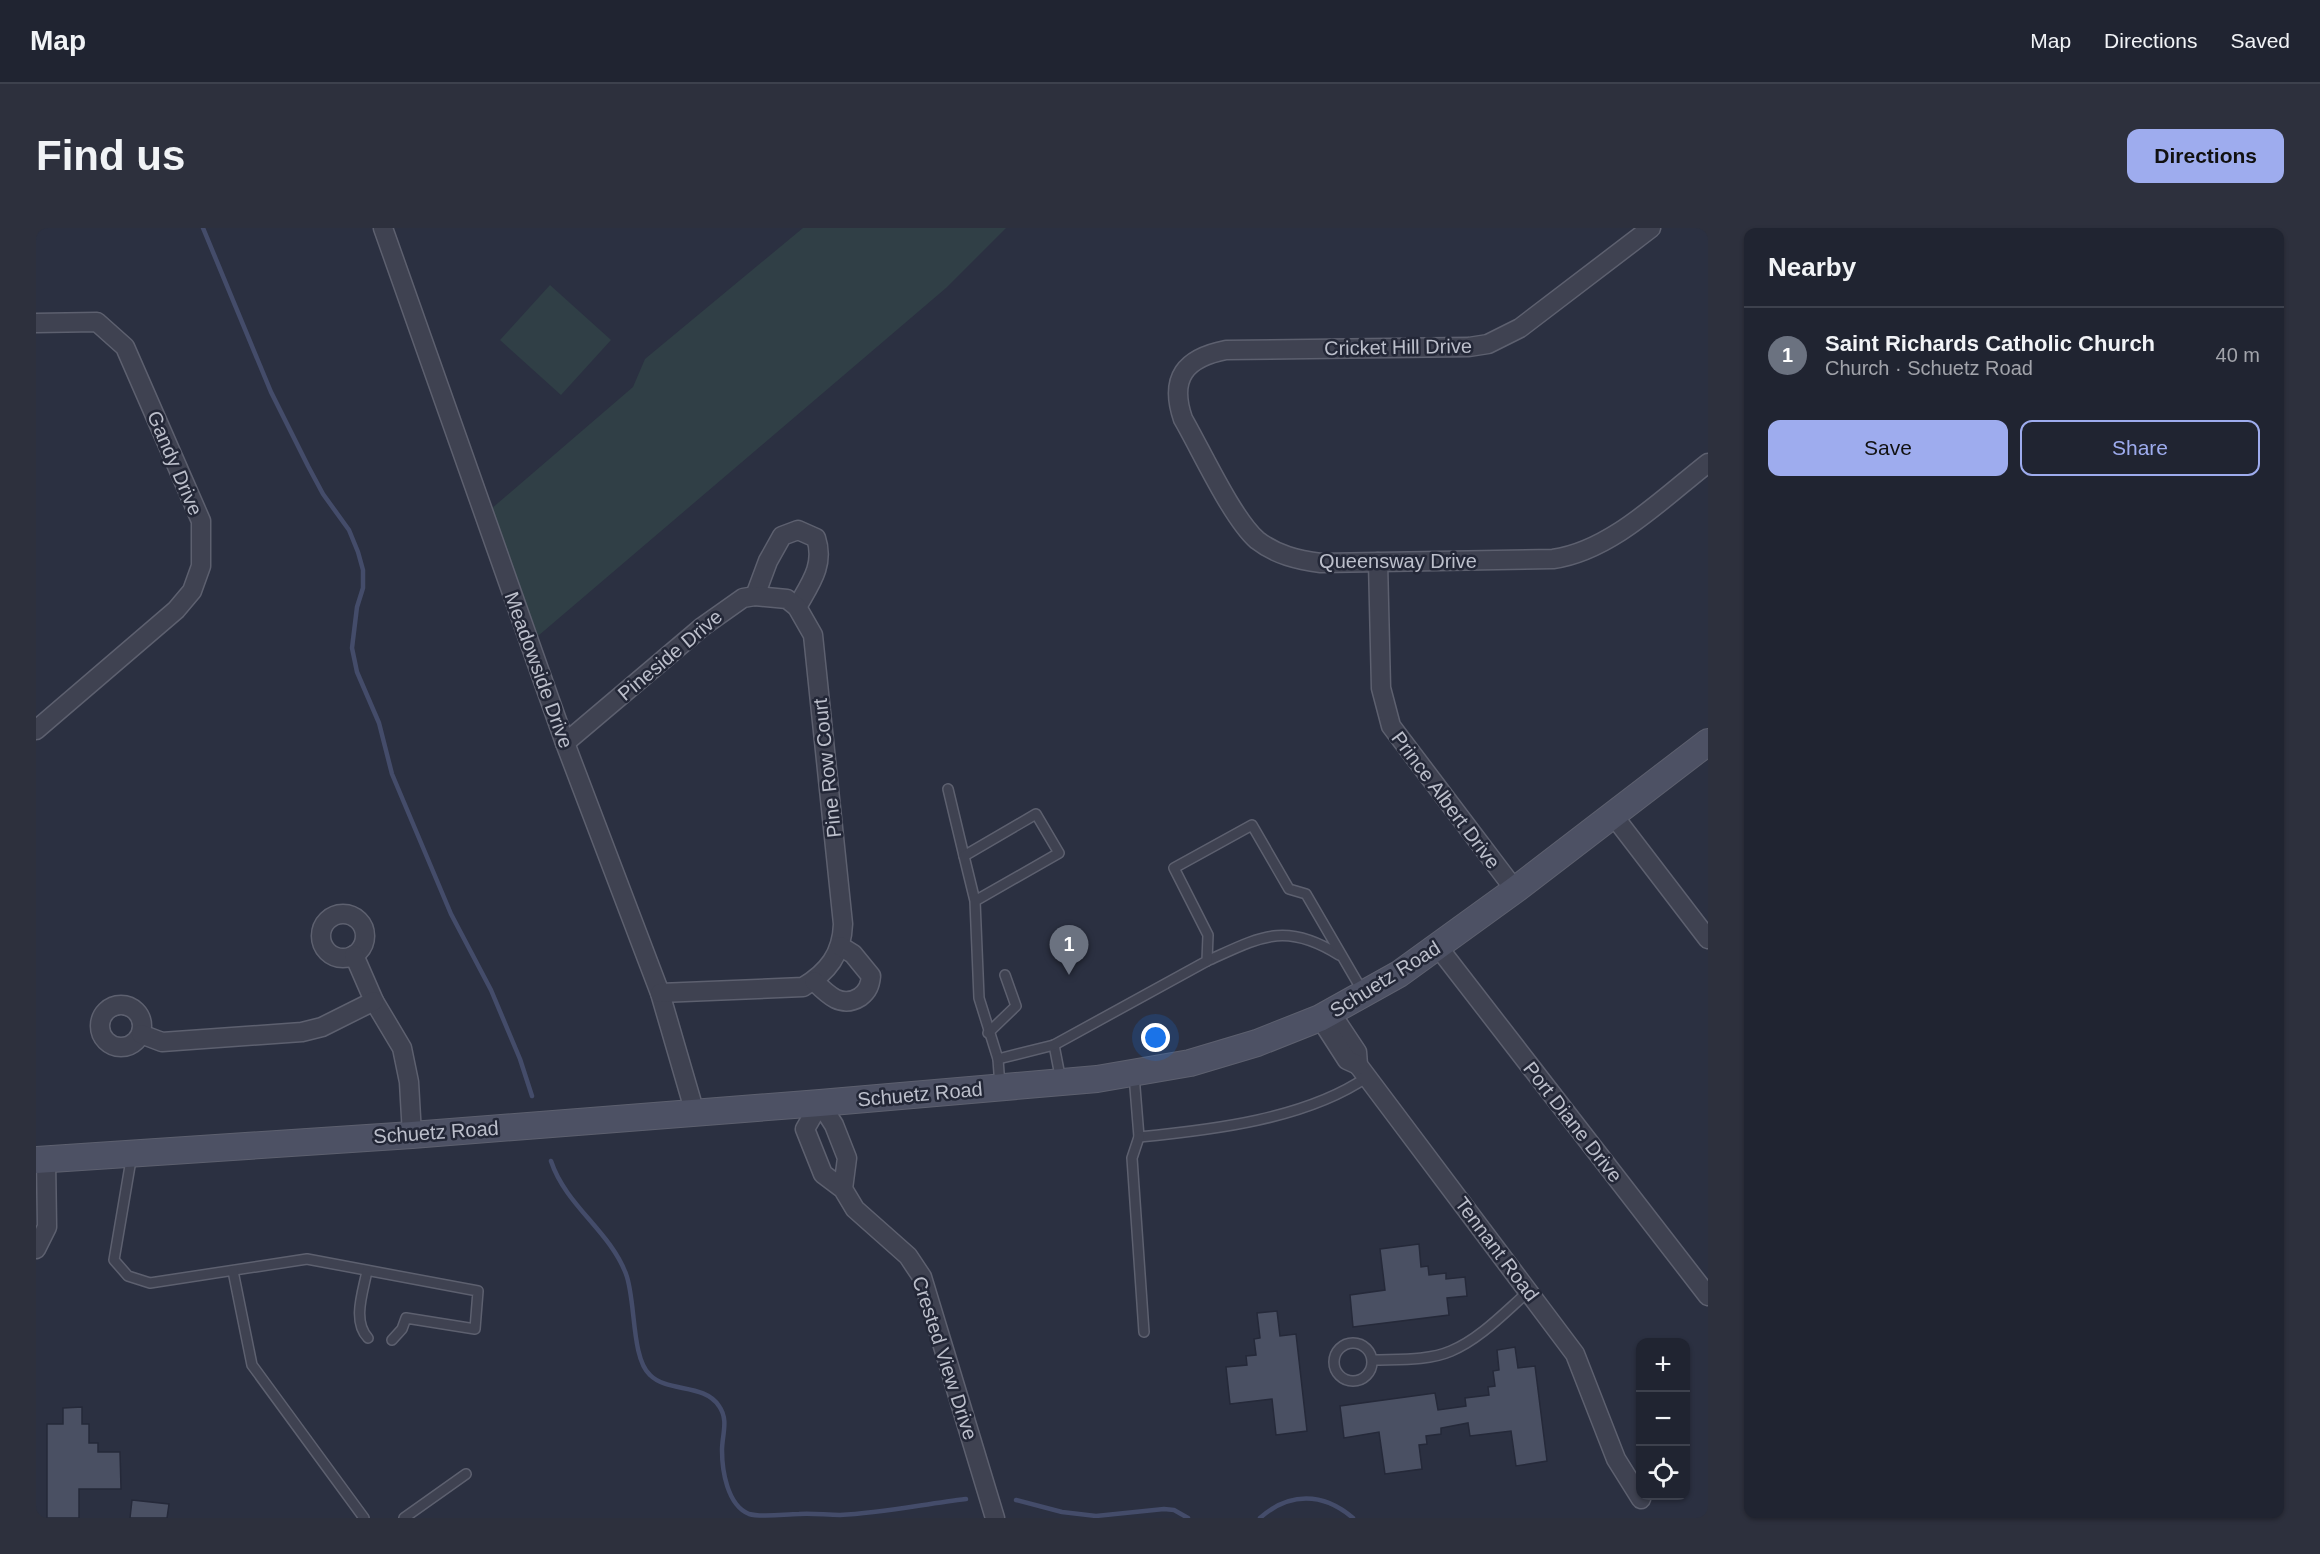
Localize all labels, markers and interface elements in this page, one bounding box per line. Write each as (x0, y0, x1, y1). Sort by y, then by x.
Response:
text: Map (30, 25, 86, 56)
text: Map (2030, 29, 2071, 52)
text: Directions (2104, 29, 2197, 52)
text: Saved (2230, 29, 2290, 52)
button: Directions (2127, 129, 2284, 183)
text: Find us (36, 132, 185, 179)
text: Nearby (1768, 252, 1856, 282)
text: Saint Richards Catholic Church (1825, 331, 2155, 356)
street label: Cricket Hill Drive (1324, 335, 1472, 359)
text: 1 (1782, 344, 1793, 366)
text: 40 m (2216, 344, 2260, 366)
text: Church · Schuetz Road (1825, 357, 2033, 379)
street label: Gandy Drive (143, 408, 207, 518)
button: Save (1768, 420, 2008, 476)
button: Share (2020, 420, 2260, 476)
street label: Queensway Drive (1319, 550, 1477, 572)
street label: Meadowside Drive (501, 589, 577, 751)
street label: Pineside Drive (614, 605, 726, 705)
street label: Pine Row Court (809, 697, 845, 839)
street label: Prince Albert Drive (1387, 727, 1505, 873)
pin: 1 (1050, 926, 1088, 975)
street label: Schuetz Road (1326, 936, 1444, 1022)
your location (1141, 1023, 1170, 1052)
street label: Port Diane Drive (1519, 1057, 1627, 1187)
street label: Schuetz Road (856, 1078, 984, 1110)
street label: Schuetz Road (373, 1117, 499, 1147)
street label: Tennant Road (1451, 1193, 1543, 1305)
street label: Crested View Drive (908, 1273, 982, 1443)
map controls (1636, 1338, 1690, 1500)
button: + (1636, 1338, 1690, 1392)
button: − (1636, 1392, 1690, 1446)
button: locate (1636, 1446, 1690, 1500)

